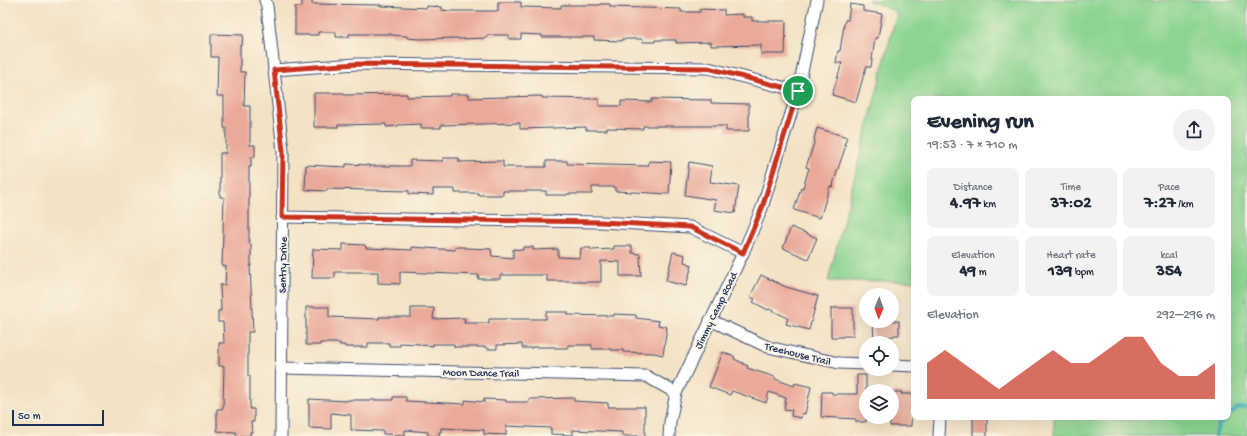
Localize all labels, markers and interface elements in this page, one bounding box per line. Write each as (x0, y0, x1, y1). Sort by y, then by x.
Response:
pin (781, 74, 815, 108)
icon: arrive (787, 80, 809, 102)
button: share (1173, 109, 1215, 151)
text: Evening run (927, 110, 1034, 136)
text: 19:53 · 7 × 710 m (927, 138, 1018, 153)
text: Distance (954, 182, 992, 194)
text: Time (1061, 182, 1081, 194)
text: Pace (1158, 182, 1180, 194)
text: 4.97 (950, 194, 981, 214)
text: 37:02 (1051, 194, 1092, 214)
text: 7:27 (1144, 194, 1176, 214)
text: km (981, 199, 996, 211)
text: /km (1176, 199, 1194, 211)
street label: Sentry Drive (278, 236, 290, 293)
text: Elevation (951, 250, 995, 262)
text: Heart rate (1046, 250, 1096, 262)
text: kcal (1160, 250, 1178, 262)
text: 49 (960, 262, 976, 282)
text: 139 (1048, 262, 1072, 282)
text: 354 (1156, 262, 1182, 282)
text: m (976, 267, 986, 279)
text: bpm (1072, 267, 1094, 279)
street label: Jimmy Camp Road (693, 269, 741, 351)
north arrow (859, 288, 899, 328)
map controls (859, 288, 899, 424)
text: Elevation (927, 308, 979, 323)
text: 292–296 m (1156, 308, 1215, 323)
button: locate (859, 336, 899, 376)
street label: Treehouse Trail (762, 341, 832, 369)
street label: Moon Dance Trail (443, 367, 520, 381)
button: layers (859, 384, 899, 424)
scale bar (12, 408, 104, 427)
text: 50 m (18, 411, 40, 423)

